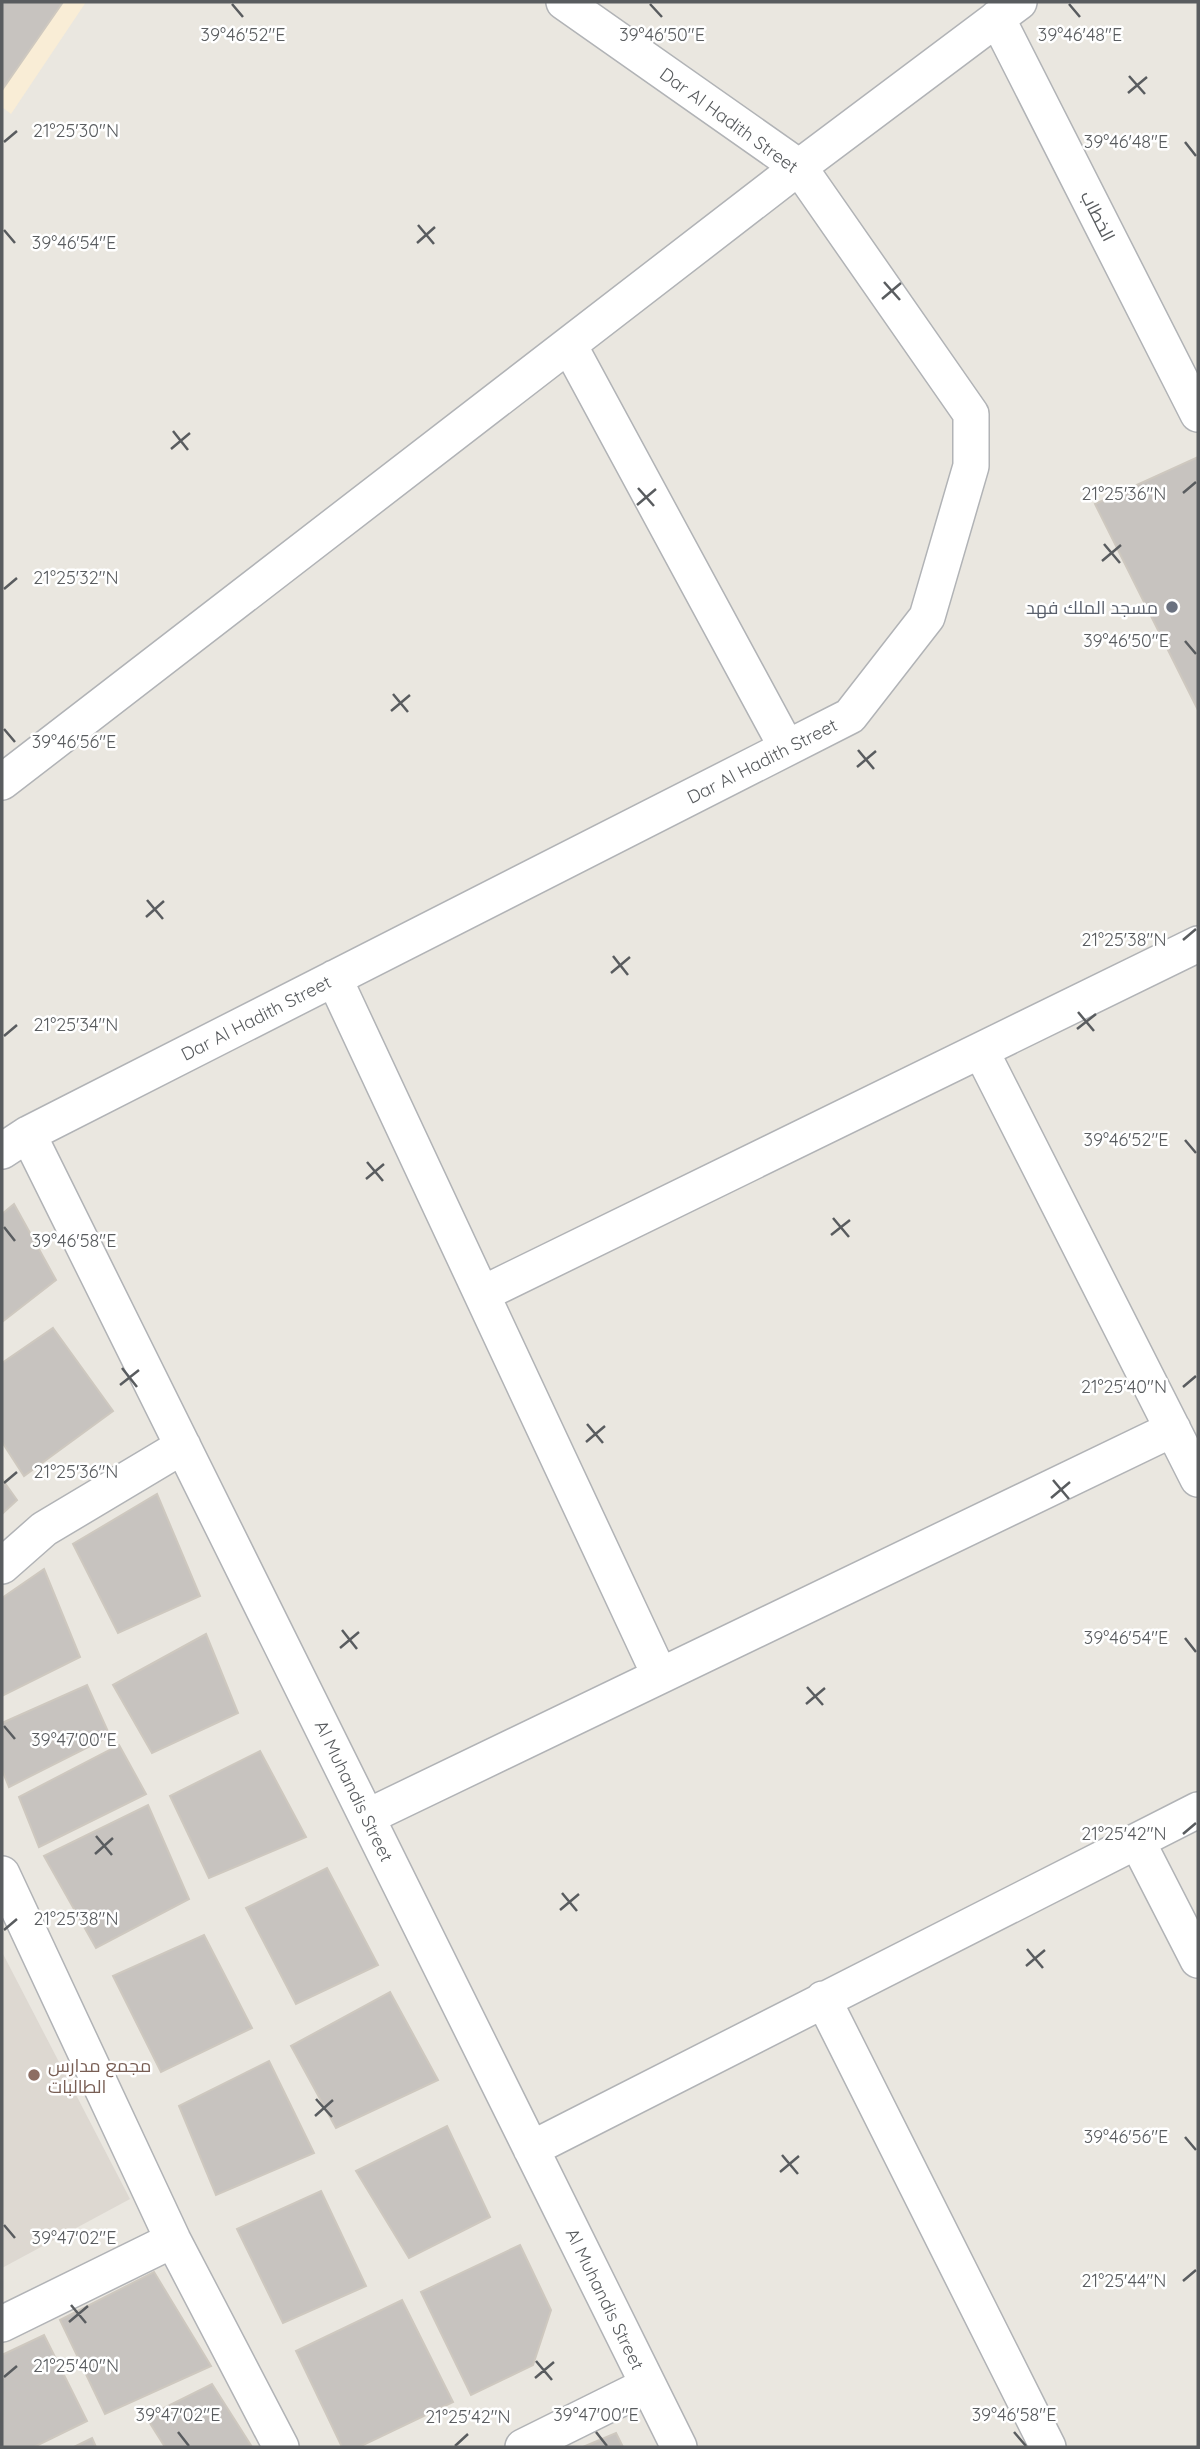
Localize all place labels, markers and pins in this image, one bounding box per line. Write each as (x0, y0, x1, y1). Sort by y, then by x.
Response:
place label: مسجد الملك فهد (1026, 596, 1158, 619)
marker: مسجد الملك فهد (1164, 599, 1180, 615)
place label: مجمع مدارس الطالبات (48, 2054, 151, 2098)
marker: مجمع مدارس الطالبات (26, 2067, 42, 2083)

